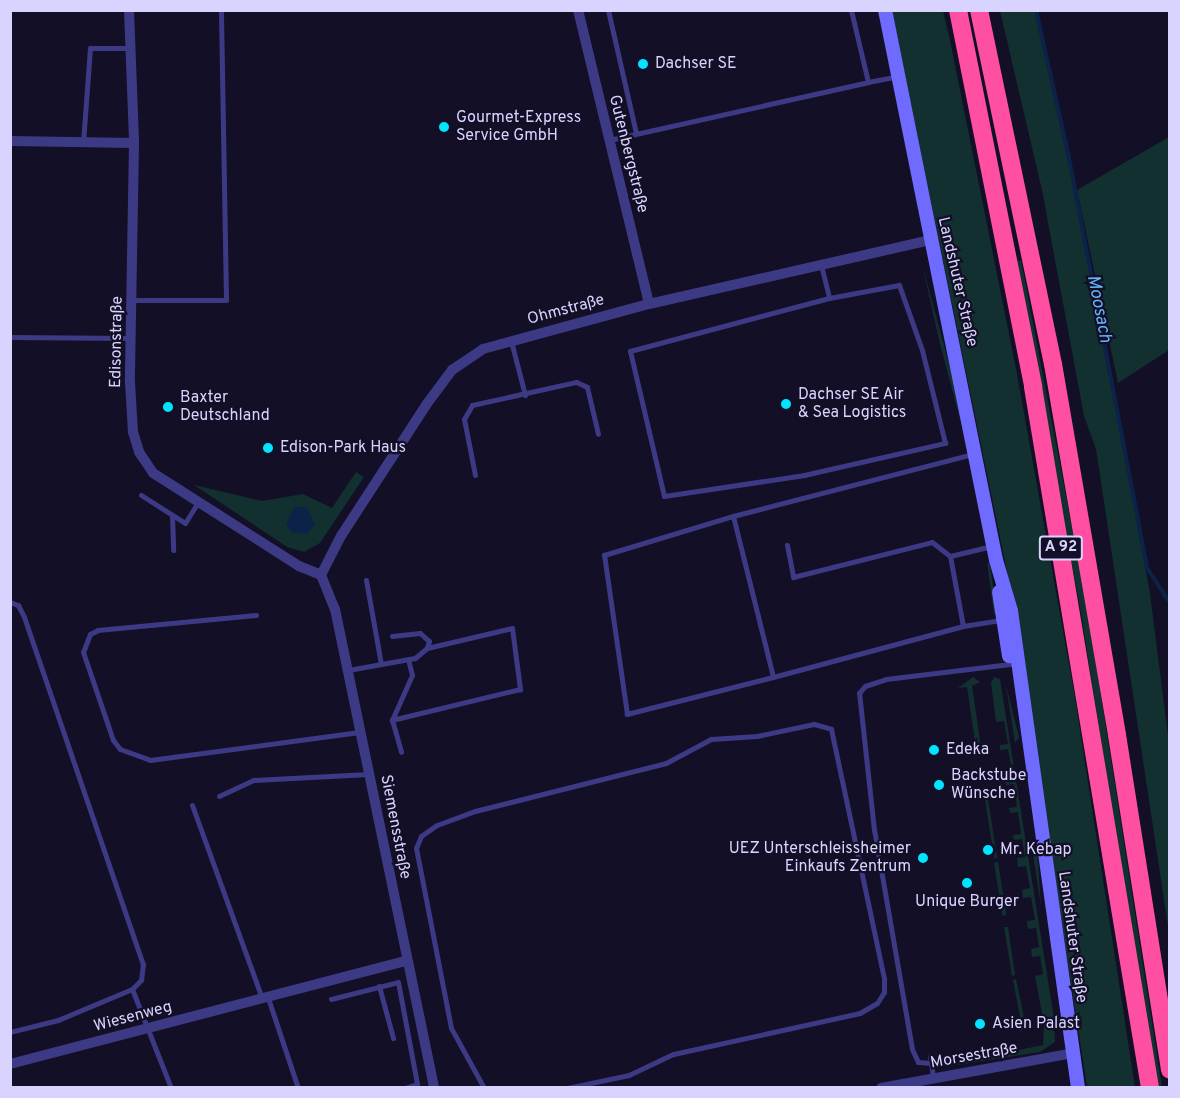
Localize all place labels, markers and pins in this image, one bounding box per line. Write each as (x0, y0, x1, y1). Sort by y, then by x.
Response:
place label: Dachser SE (655, 54, 737, 74)
marker: Dachser SE (636, 57, 650, 71)
place label: Gourmet-Express Service GmbH (456, 108, 581, 146)
marker: Gourmet-Express Service GmbH (437, 120, 451, 134)
place label: Dachser SE Air & Sea Logistics (798, 385, 906, 423)
place label: Baxter Deutschland (180, 388, 270, 426)
marker: Dachser SE Air & Sea Logistics (779, 397, 793, 411)
marker: Baxter Deutschland (161, 400, 175, 414)
place label: Edison-Park Haus (280, 438, 406, 458)
marker: Edison-Park Haus (261, 441, 275, 455)
place label: Edeka (946, 740, 989, 760)
marker: Edeka (927, 743, 941, 757)
place label: Backstube Wünsche (951, 766, 1026, 804)
marker: Backstube Wünsche (932, 778, 946, 792)
place label: UEZ Unterschleissheimer Einkaufs Zentrum (729, 839, 911, 877)
place label: Mr. Kebap (1000, 840, 1072, 860)
marker: Mr. Kebap (981, 843, 995, 857)
marker: UEZ Unterschleissheimer Einkaufs Zentrum (916, 851, 930, 865)
marker: Unique Burger (960, 876, 974, 890)
place label: Unique Burger (915, 892, 1019, 912)
place label: Asien Palast (992, 1014, 1080, 1034)
marker: Asien Palast (973, 1017, 987, 1031)

